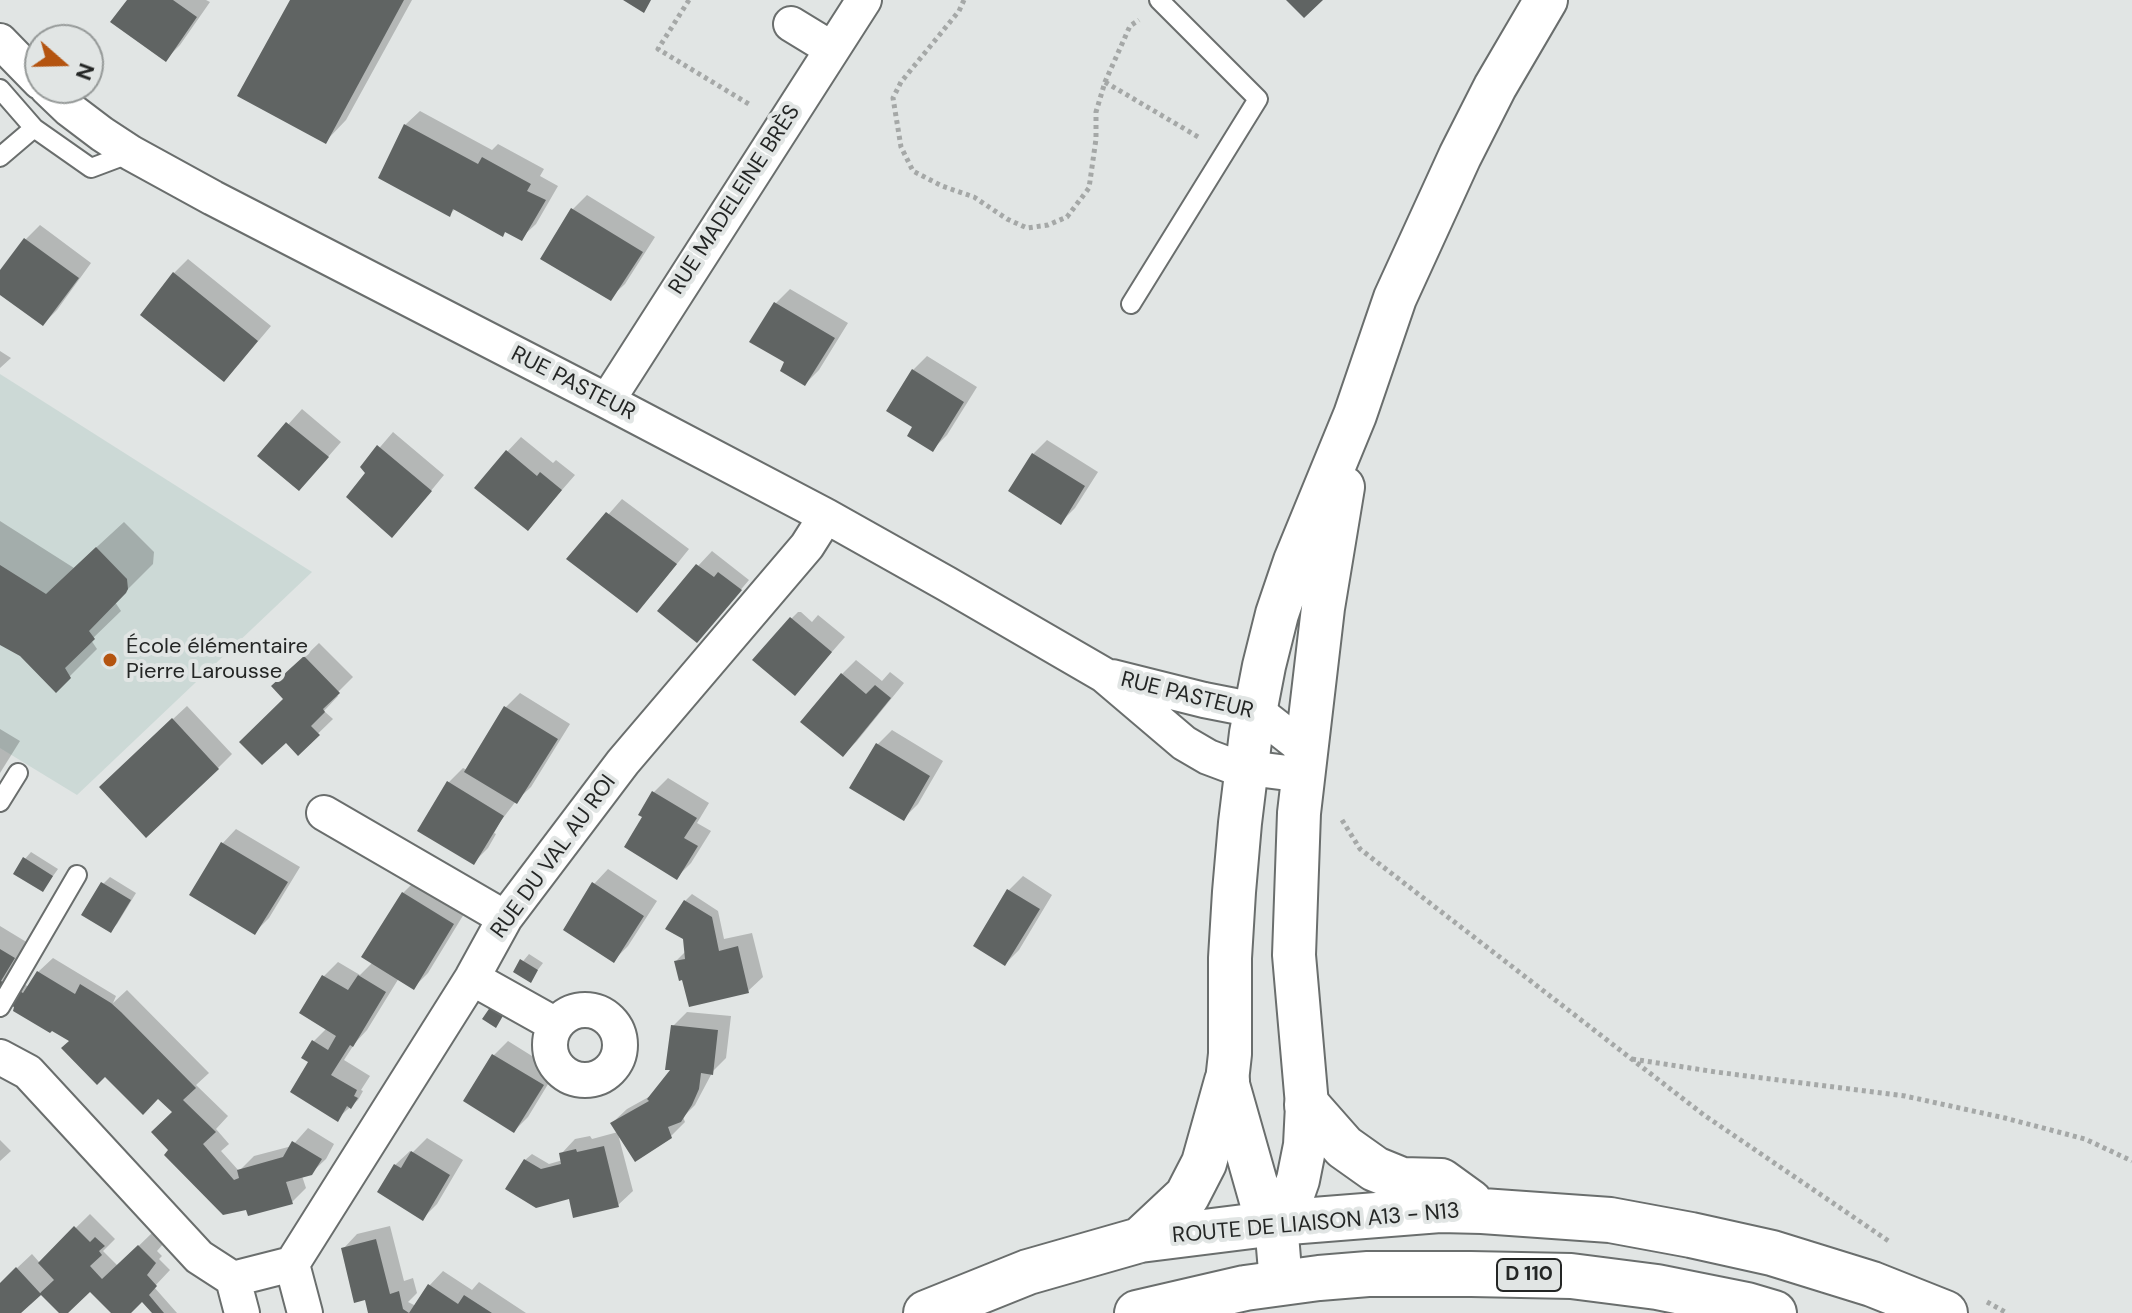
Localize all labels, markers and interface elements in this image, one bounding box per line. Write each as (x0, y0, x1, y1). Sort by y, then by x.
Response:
north arrow (24, 24, 104, 104)
text: N (69, 59, 102, 84)
street label: RUE MADELEINE BRÈS (664, 100, 806, 300)
street label: RUE PASTEUR (506, 341, 640, 427)
place label: École élémentaire Pierre Larousse (126, 634, 308, 686)
marker: École élémentaire Pierre Larousse (101, 651, 119, 669)
street label: RUE PASTEUR (1118, 667, 1256, 725)
street label: RUE DU VAL AU ROI (486, 770, 622, 944)
street label: ROUTE DE LIAISON A13 - N13 (1171, 1198, 1461, 1250)
road number: D 110 (1497, 1259, 1561, 1291)

